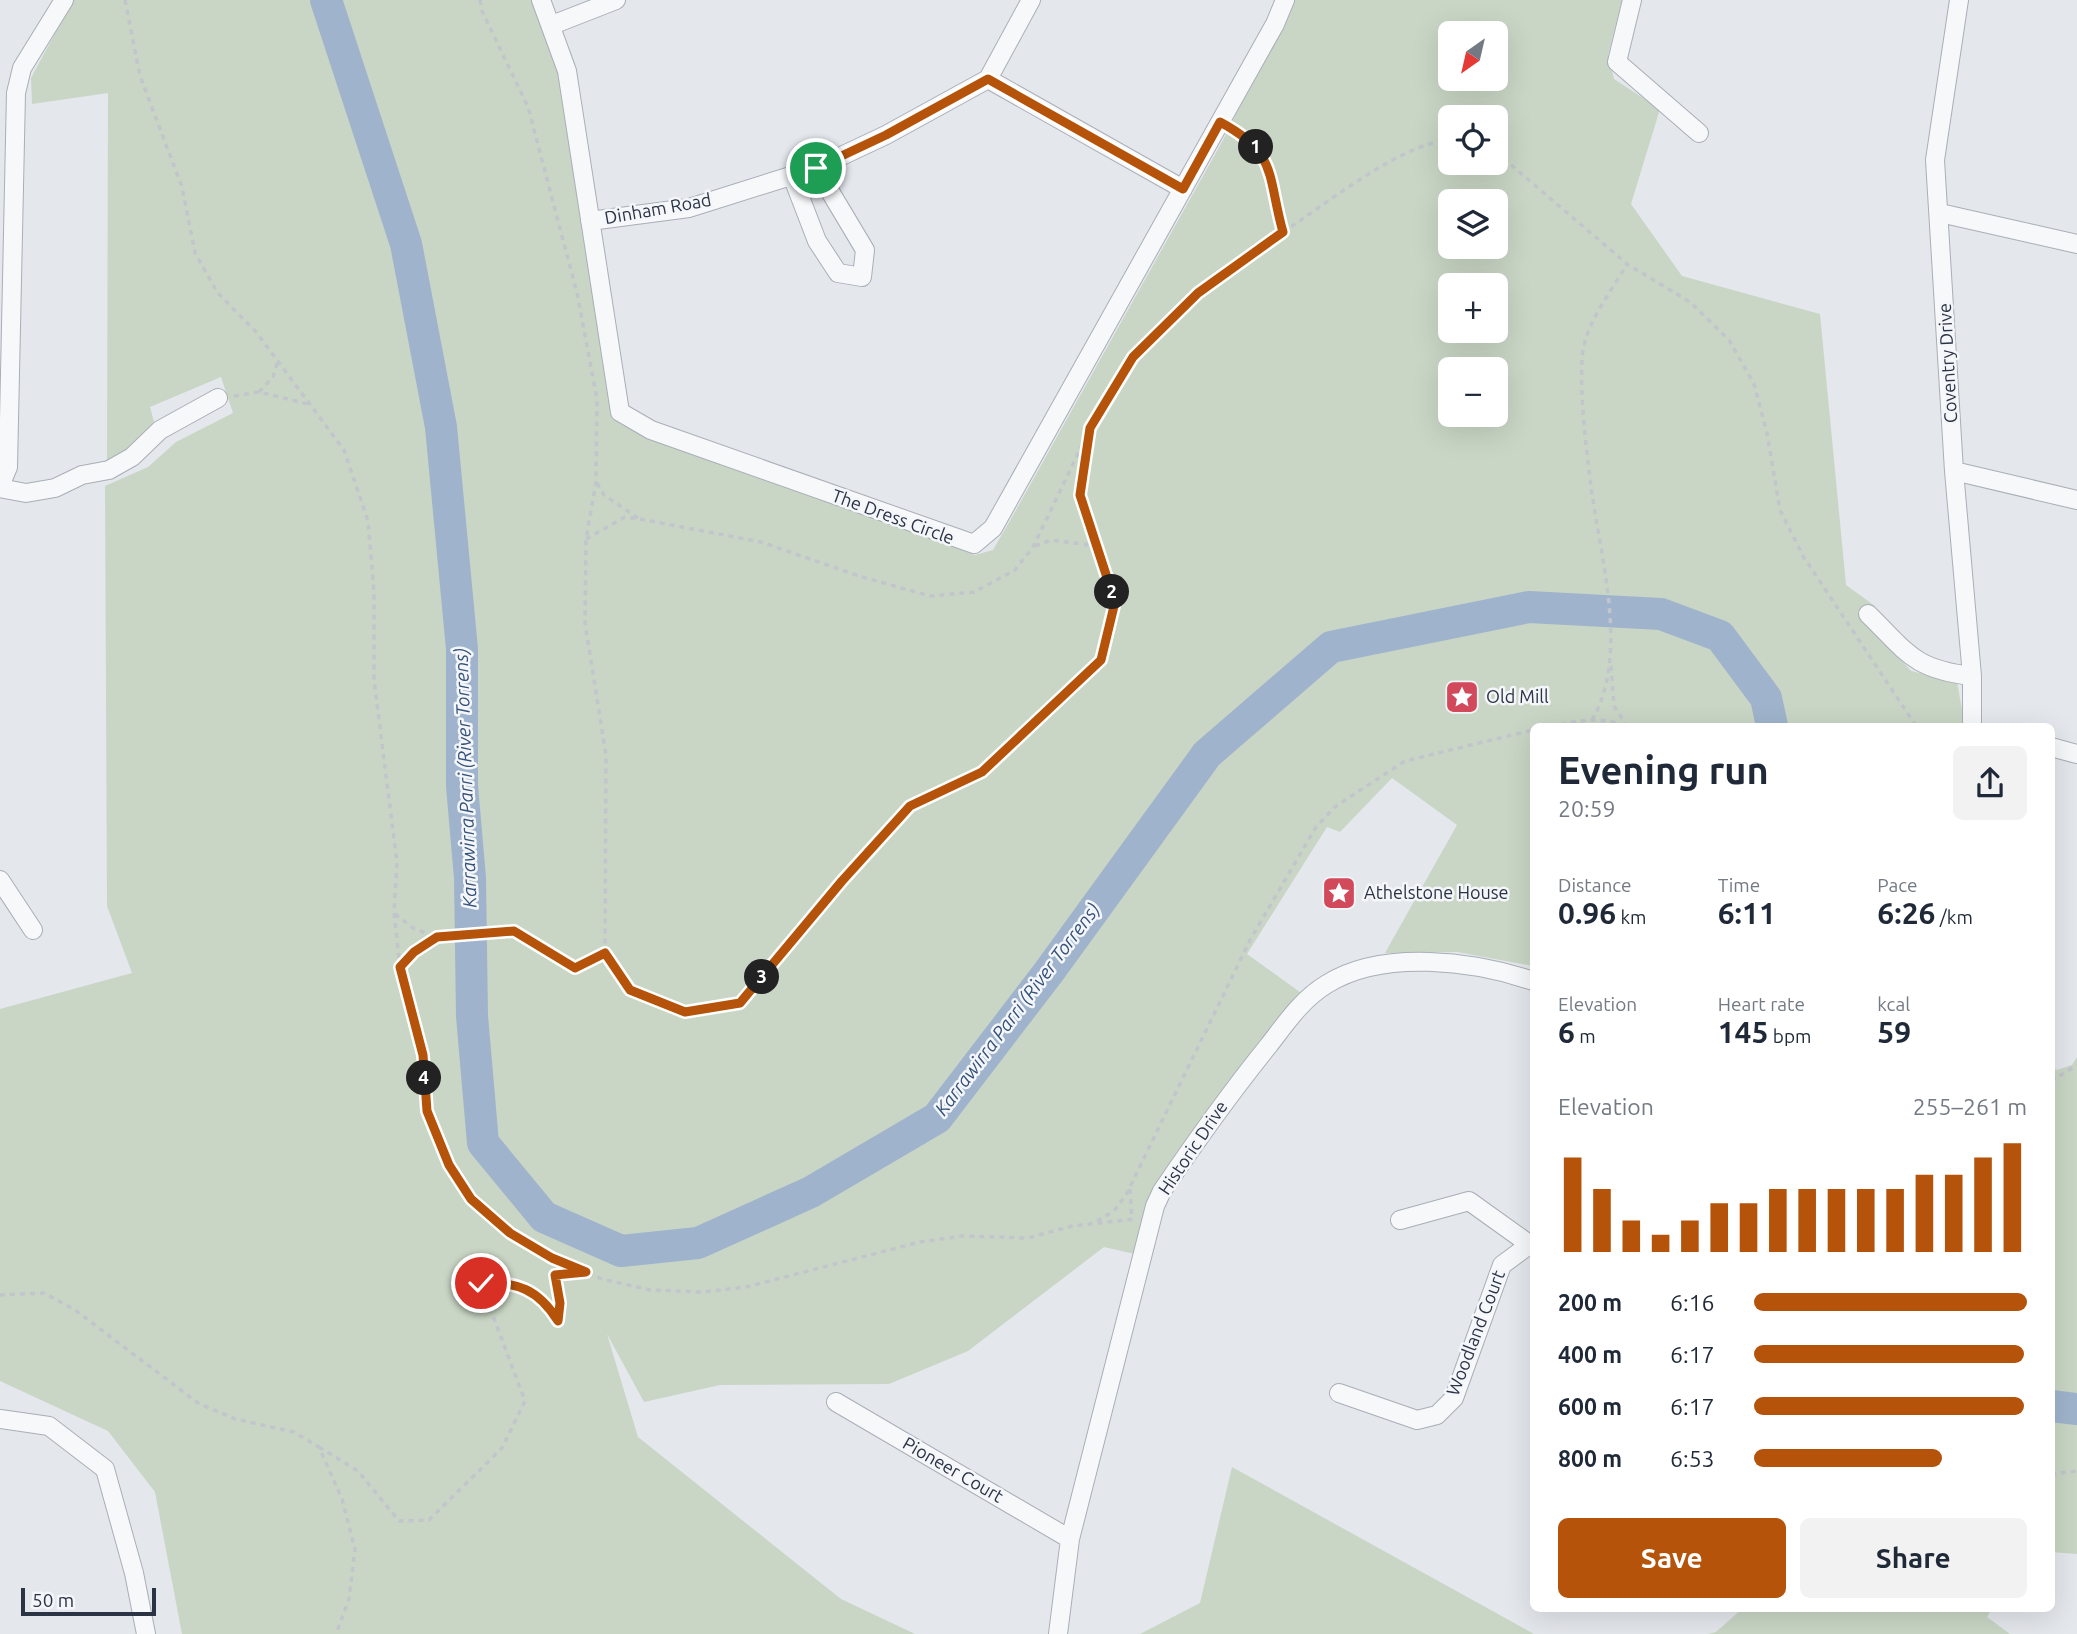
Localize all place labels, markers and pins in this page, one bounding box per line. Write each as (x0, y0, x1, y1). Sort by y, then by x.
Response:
pin: 1 (1238, 130, 1274, 164)
pin (786, 138, 846, 198)
pin: 2 (1094, 574, 1130, 610)
place icon: Old Mill (1443, 678, 1481, 716)
place label: Old Mill (1486, 686, 1549, 706)
place icon: Athelstone House (1320, 874, 1358, 912)
place label: Athelstone House (1364, 882, 1509, 902)
pin: 3 (744, 960, 780, 995)
pin: 4 (406, 1060, 442, 1096)
pin (451, 1253, 511, 1313)

